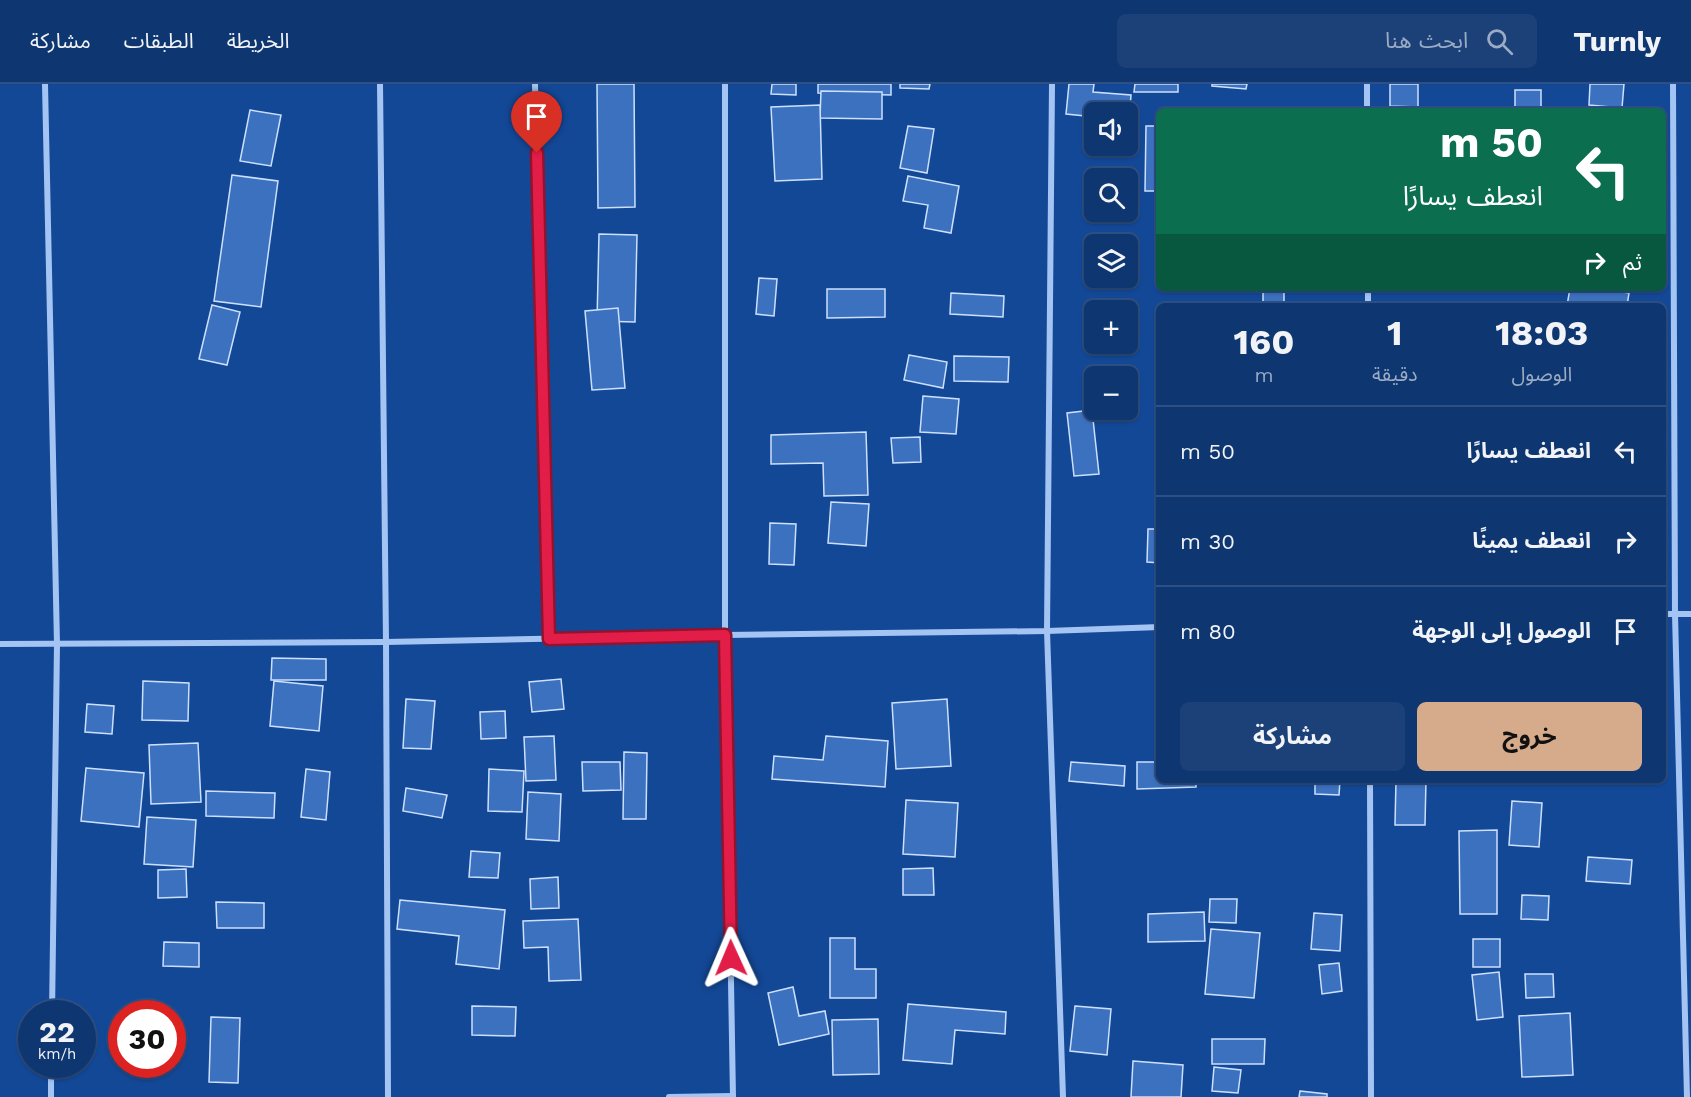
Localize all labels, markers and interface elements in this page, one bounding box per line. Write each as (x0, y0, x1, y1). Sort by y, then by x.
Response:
search box (1117, 14, 1537, 68)
icon: search (1483, 25, 1516, 58)
text: Turnly (1573, 25, 1661, 58)
text: مشاركة (30, 28, 91, 53)
text: الطبقات (124, 28, 194, 53)
text: الخريطة (227, 28, 290, 53)
text: ابحث هنا (1385, 28, 1468, 53)
pin (511, 91, 562, 153)
icon: arrive (520, 100, 553, 133)
map controls (1084, 102, 1138, 420)
button: sound (1084, 102, 1138, 156)
text: 50 m (1440, 118, 1543, 167)
icon: left (1564, 132, 1642, 210)
button: search (1084, 168, 1138, 222)
text: انعطف يسارًا (1403, 180, 1543, 212)
button: layers (1084, 234, 1138, 288)
icon: right (1578, 246, 1611, 279)
text: ثم (1623, 250, 1642, 275)
button: + (1084, 300, 1138, 354)
text: 1 (1387, 312, 1403, 354)
text: 18:03 (1495, 312, 1588, 354)
text: 160 (1234, 321, 1294, 363)
text: دقيقة (1372, 362, 1418, 386)
text: الوصول (1511, 362, 1572, 386)
text: m (1255, 363, 1274, 387)
button: − (1084, 366, 1138, 420)
icon: left (1609, 435, 1642, 468)
text: انعطف يسارًا (1467, 438, 1591, 463)
text: 50 m (1180, 439, 1235, 464)
icon: right (1609, 525, 1642, 558)
text: انعطف يمينًا (1472, 528, 1591, 553)
text: 30 m (1180, 529, 1235, 554)
icon: arrive (1609, 615, 1642, 648)
text: الوصول إلى الوجهة (1412, 618, 1591, 643)
text: 80 m (1180, 619, 1236, 644)
button: مشاركة (1180, 702, 1405, 771)
button: خروج (1417, 702, 1642, 771)
position arrow (699, 926, 763, 990)
speed limit sign: 30 (108, 1000, 186, 1078)
text: 22 (39, 1014, 75, 1049)
text: km/h (38, 1045, 76, 1063)

